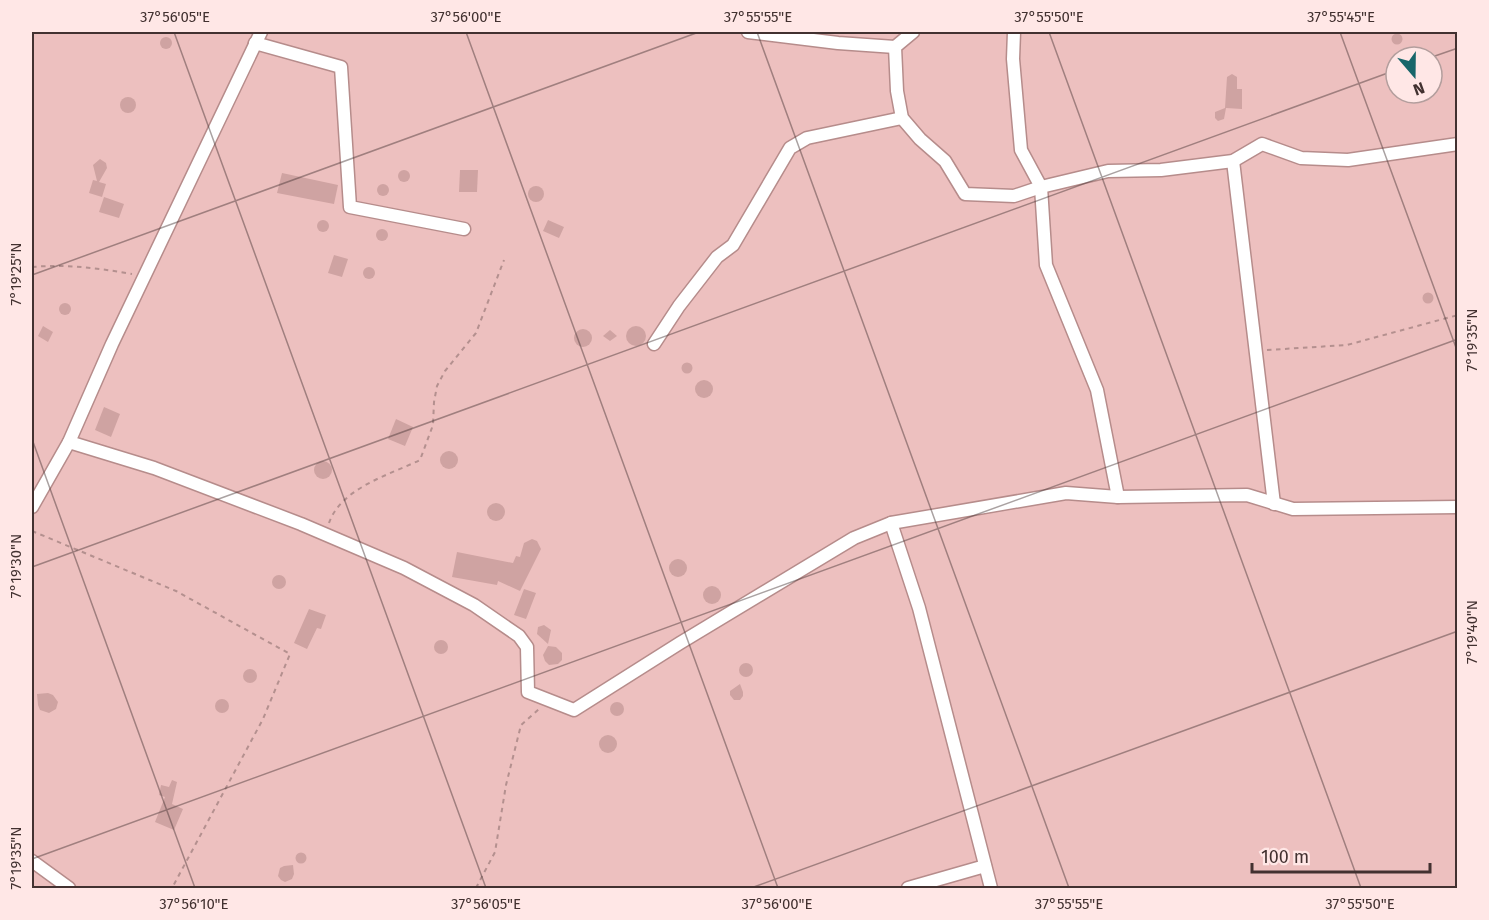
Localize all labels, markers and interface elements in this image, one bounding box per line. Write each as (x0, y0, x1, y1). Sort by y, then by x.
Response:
text: 37°56'05"E (140, 8, 210, 26)
text: 37°56'00"E (430, 8, 502, 26)
text: 37°55'55"E (724, 8, 792, 26)
text: 37°55'50"E (1014, 8, 1084, 26)
text: 37°55'45"E (1307, 8, 1375, 26)
north arrow (1384, 45, 1444, 105)
text: N (1411, 78, 1427, 99)
text: 7°19'25"N (7, 242, 25, 306)
text: 7°19'35"N (1463, 308, 1481, 372)
text: 7°19'30"N (7, 534, 25, 598)
text: 7°19'40"N (1463, 600, 1481, 664)
text: 7°19'35"N (7, 826, 25, 890)
scale bar (1252, 836, 1430, 874)
text: 100 m (1261, 846, 1309, 868)
text: 37°56'10"E (159, 895, 229, 913)
text: 37°56'05"E (451, 895, 521, 913)
text: 37°56'00"E (741, 895, 813, 913)
text: 37°55'55"E (1035, 895, 1103, 913)
text: 37°55'50"E (1325, 895, 1395, 913)

